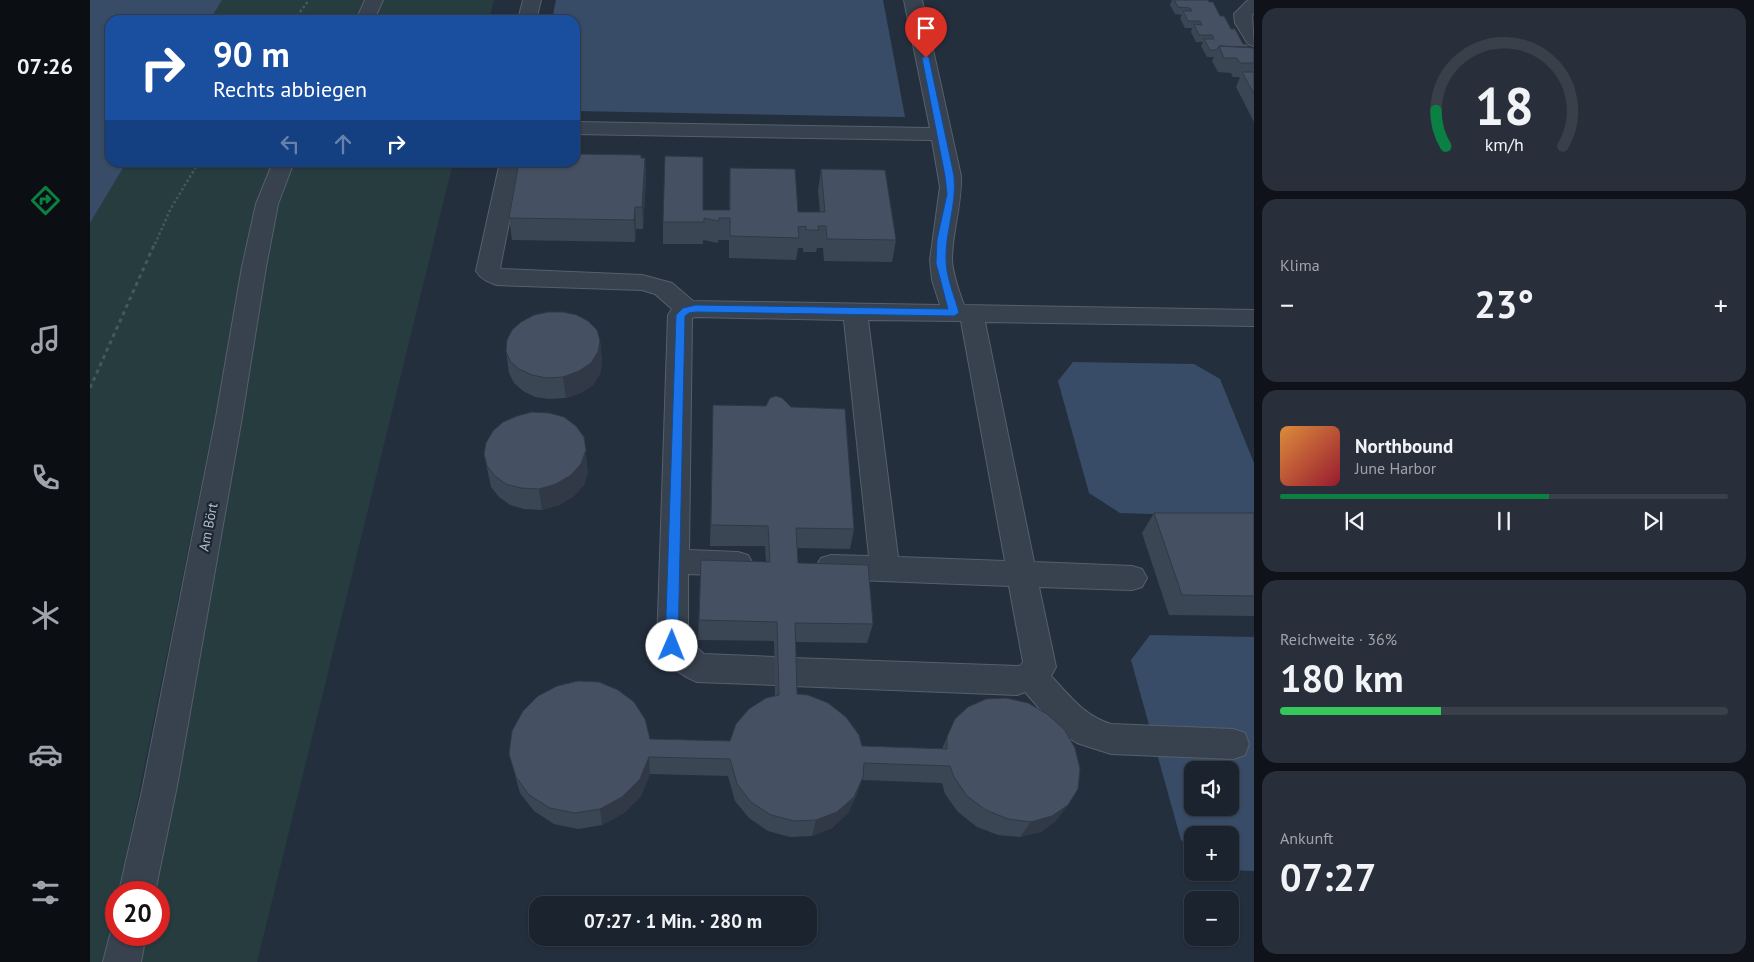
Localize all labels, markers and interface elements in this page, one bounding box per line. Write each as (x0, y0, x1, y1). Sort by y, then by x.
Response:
pin (905, 7, 947, 58)
icon: arrive (912, 14, 940, 42)
text: 90 m (213, 31, 290, 77)
icon: right (130, 35, 195, 100)
text: 07:26 (17, 52, 73, 80)
text: 18 (1475, 72, 1533, 139)
text: Rechts abbiegen (213, 75, 367, 103)
icon: left (276, 130, 304, 158)
icon: ahead (329, 130, 357, 158)
icon: right (382, 130, 410, 158)
text: km/h (1484, 133, 1524, 156)
icon: directions (28, 183, 63, 218)
text: Klima (1280, 255, 1320, 275)
text: 23° (1474, 279, 1534, 328)
text: − (1280, 286, 1294, 323)
text: + (1714, 286, 1728, 323)
icon: music (28, 322, 63, 357)
text: Northbound (1355, 434, 1453, 458)
text: June Harbor (1355, 458, 1436, 478)
icon: phone (28, 460, 63, 495)
street label: Am Bört (194, 501, 222, 553)
icon: previous (1341, 507, 1369, 535)
icon: pause (1490, 507, 1518, 535)
icon: next (1639, 507, 1667, 535)
icon: climate (28, 598, 63, 633)
position arrow (645, 619, 697, 671)
text: Reichweite · 36% (1280, 629, 1397, 649)
text: 180 km (1280, 653, 1404, 702)
icon: car (28, 737, 63, 772)
map controls (1184, 761, 1239, 946)
button: sound (1184, 761, 1239, 816)
button: + (1184, 826, 1239, 881)
text: Ankunft (1280, 828, 1333, 848)
text: 07:27 (1280, 852, 1376, 901)
icon: filters (28, 875, 63, 910)
speed limit sign: 20 (105, 881, 170, 946)
button: − (1184, 891, 1239, 946)
text: 07:27 · 1 Min. · 280 m (584, 909, 762, 933)

